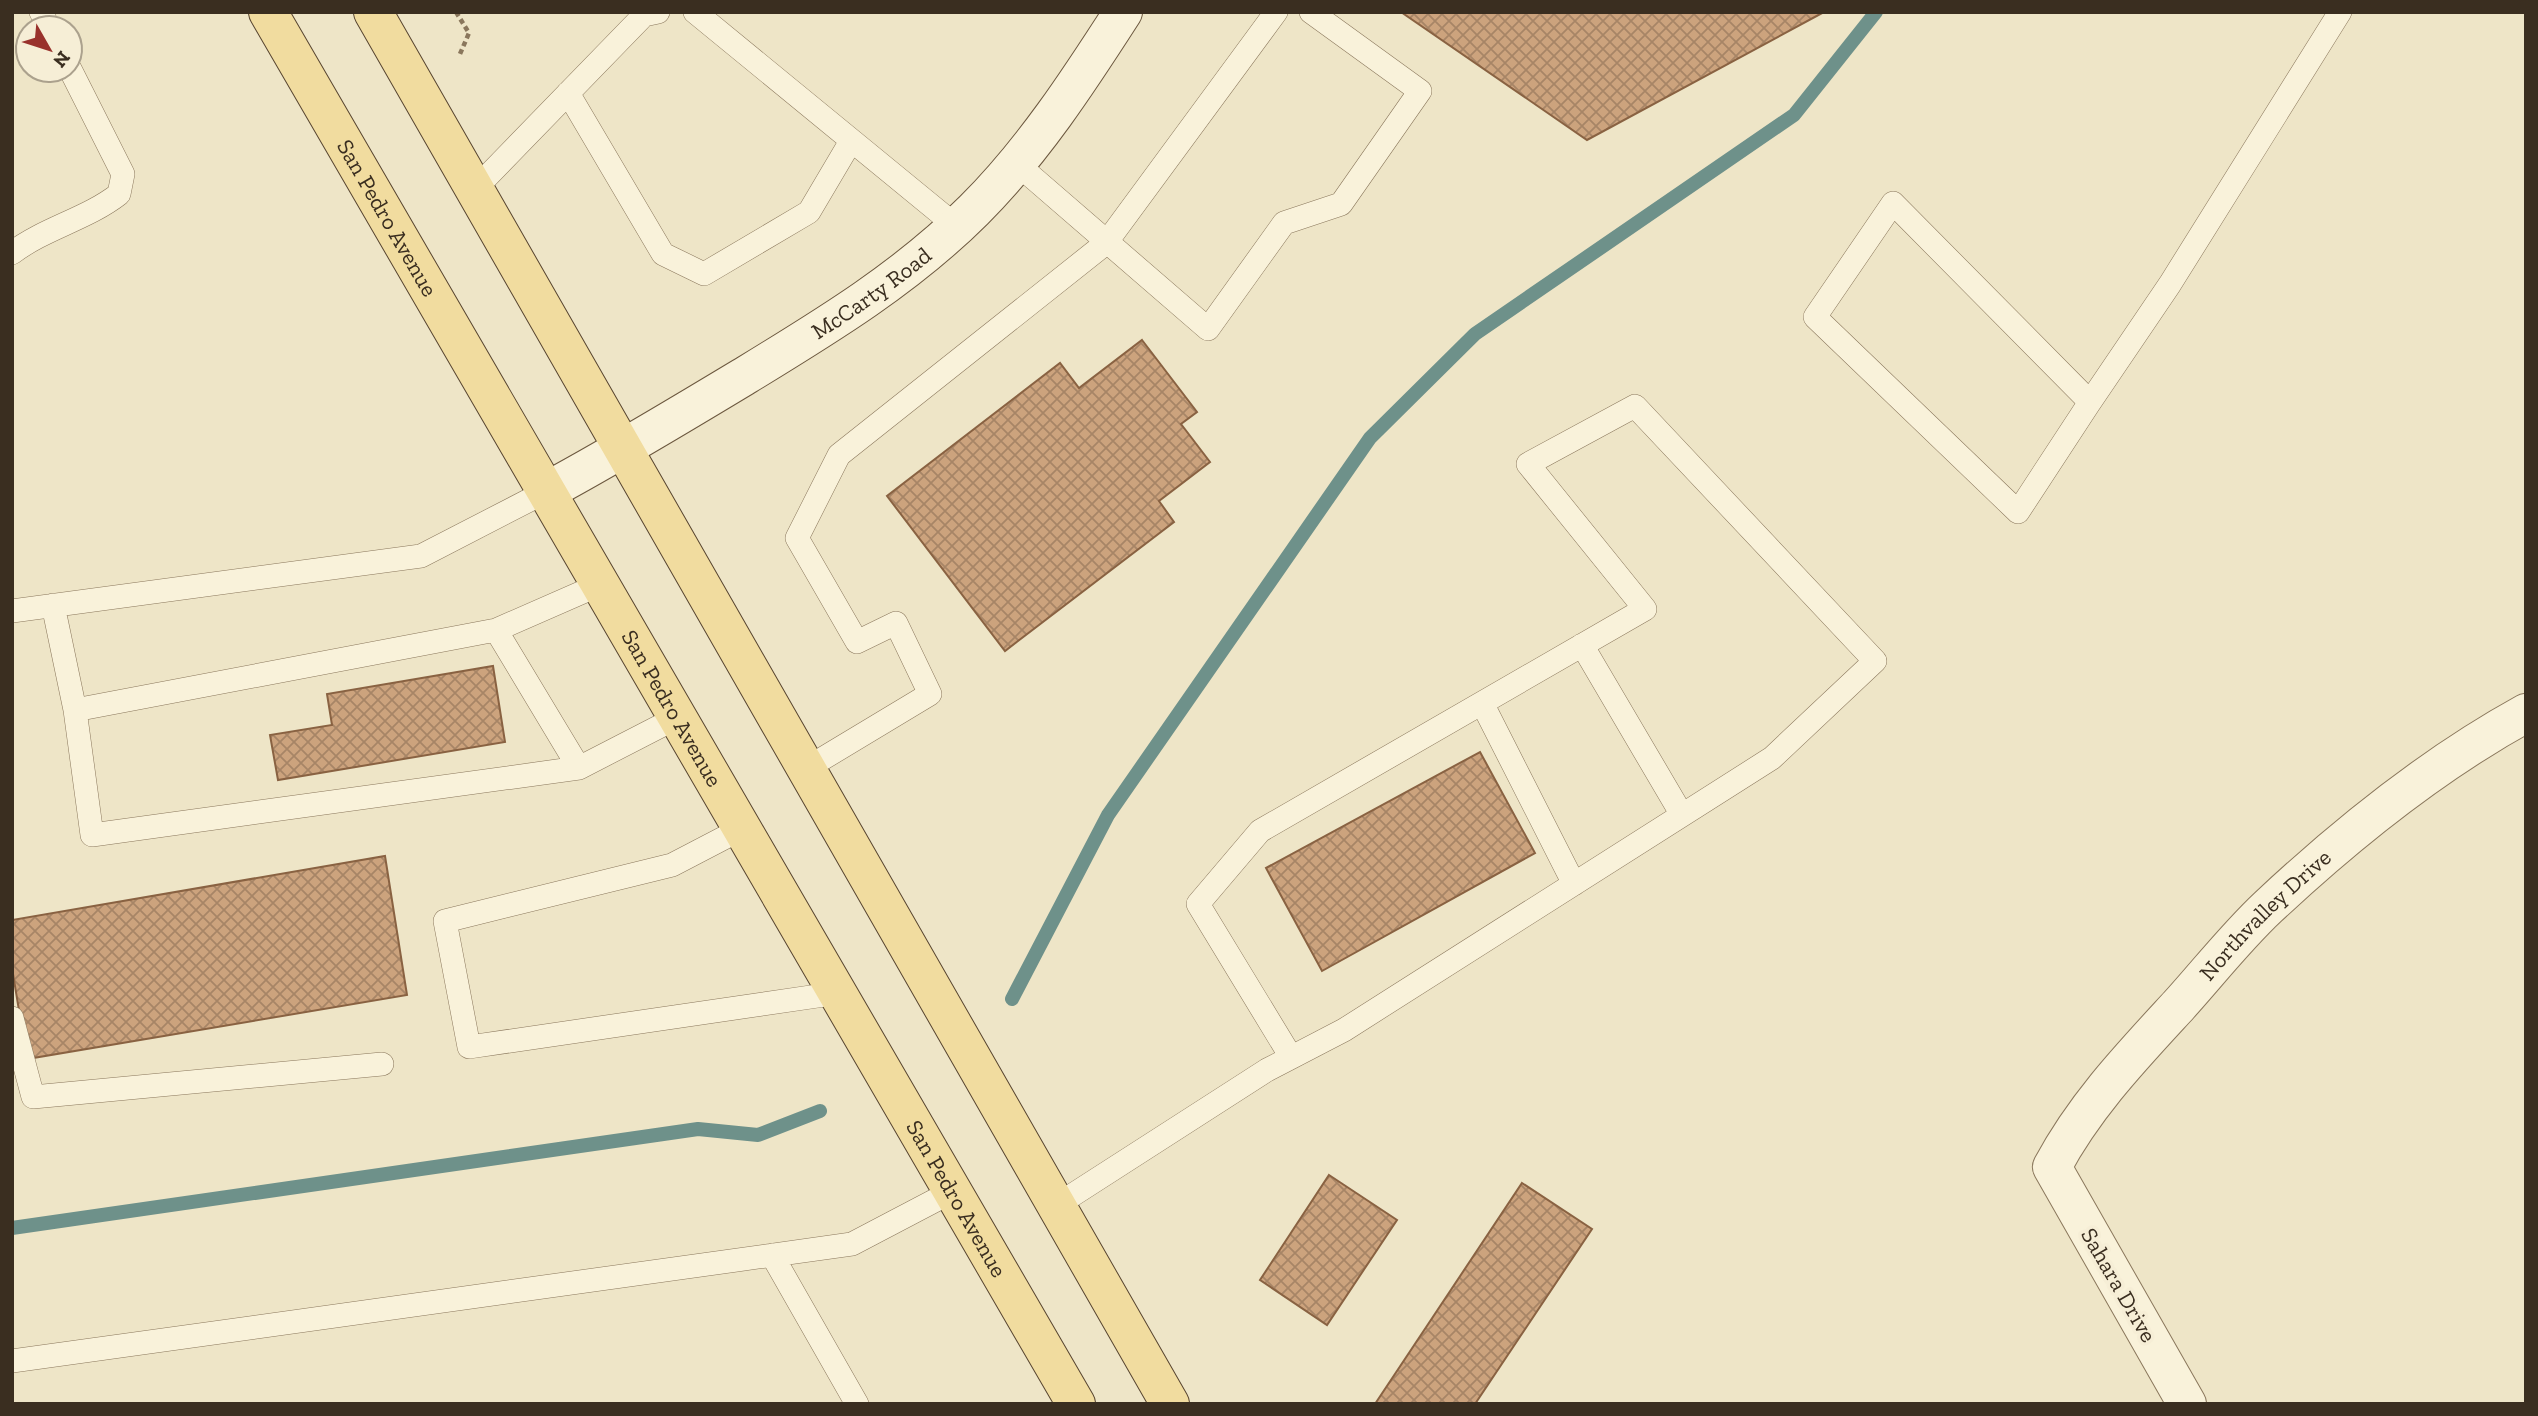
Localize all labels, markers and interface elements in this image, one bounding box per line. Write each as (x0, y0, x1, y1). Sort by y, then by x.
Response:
north arrow (14, 14, 84, 84)
text: N (48, 47, 75, 72)
street label: San Pedro Avenue (331, 134, 444, 301)
street label: McCarty Road (806, 241, 937, 345)
street label: San Pedro Avenue (616, 625, 729, 792)
street label: Northvalley Drive (2193, 843, 2337, 986)
street label: San Pedro Avenue (900, 1115, 1013, 1282)
street label: Sahara Drive (2075, 1223, 2163, 1347)

